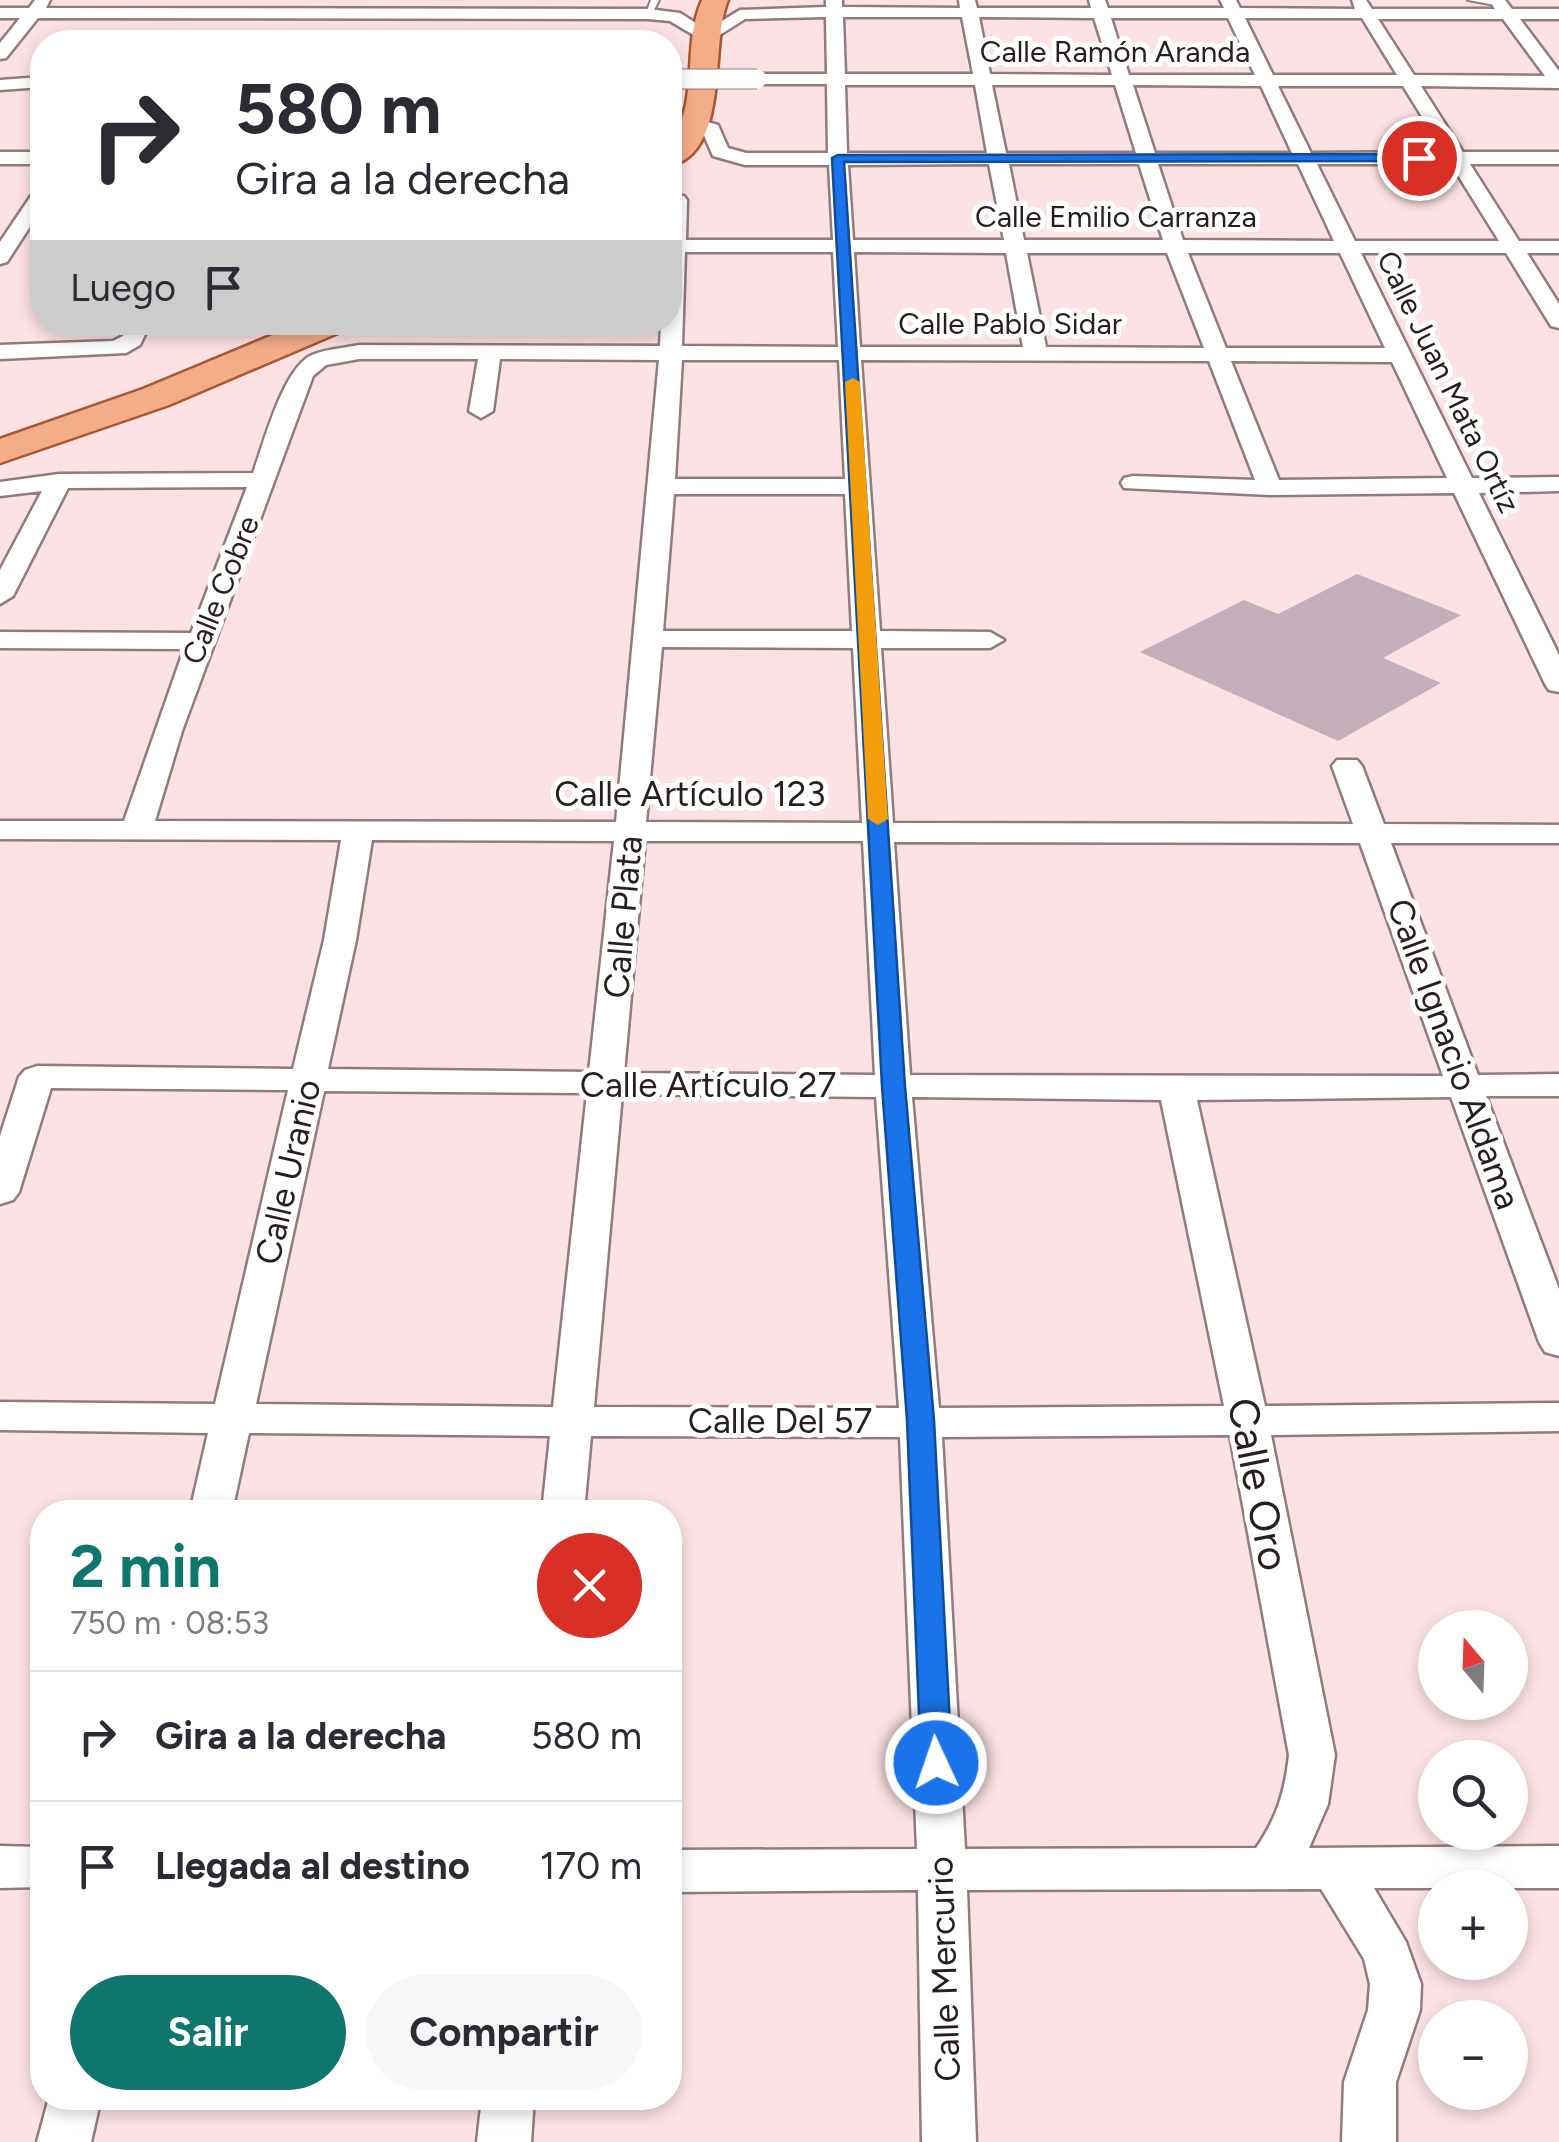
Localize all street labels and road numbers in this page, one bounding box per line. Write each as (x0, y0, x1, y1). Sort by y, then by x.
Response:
street label: Calle Ramón Aranda (980, 33, 1250, 70)
street label: Calle Emilio Carranza (975, 198, 1257, 235)
street label: Calle Juan Mata Ortíz (1369, 245, 1528, 519)
street label: Calle Pablo Sidar (898, 305, 1122, 342)
street label: Calle Cobre (174, 510, 267, 670)
street label: Calle Artículo 123 (554, 773, 826, 815)
street label: Calle Plata (595, 834, 651, 1000)
street label: Calle Ignacio Aldama (1378, 893, 1530, 1215)
street label: Calle Artículo 27 (580, 1064, 836, 1106)
street label: Calle Uranio (246, 1075, 330, 1269)
street label: Calle Oro (1217, 1394, 1300, 1575)
street label: Calle Del 57 (688, 1400, 872, 1442)
street label: Calle Mercurio (919, 1856, 969, 2082)

